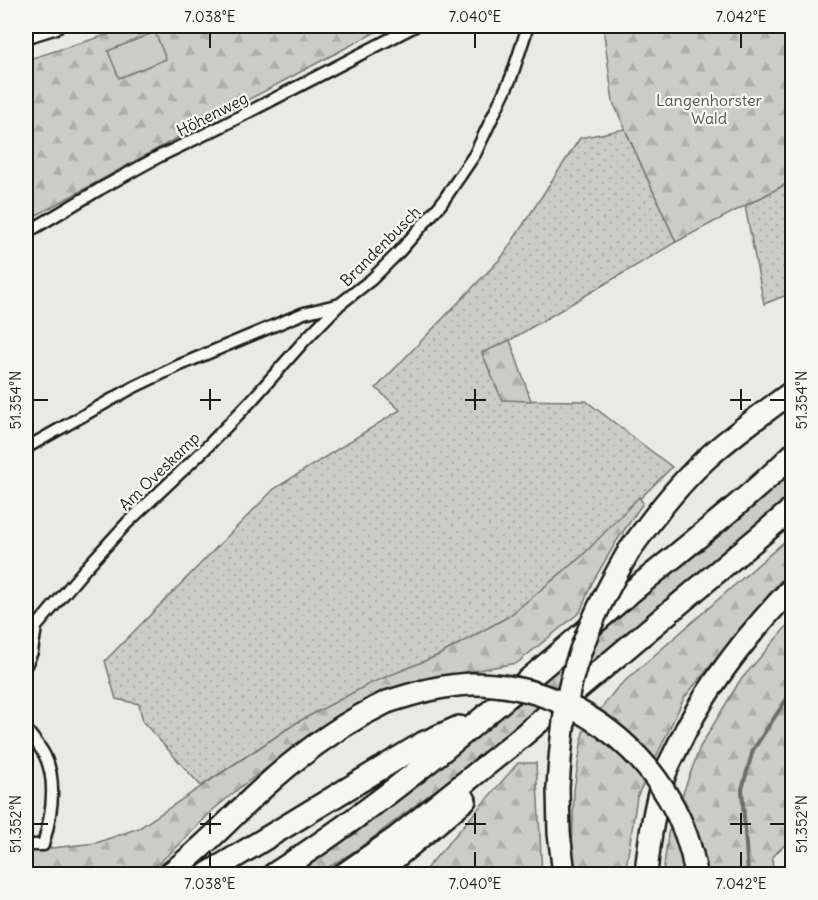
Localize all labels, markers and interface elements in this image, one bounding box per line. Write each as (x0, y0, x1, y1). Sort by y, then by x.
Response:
text: 7.038°E (184, 7, 236, 26)
text: 7.040°E (449, 7, 502, 26)
text: 7.042°E (715, 7, 767, 26)
street label: Höhenweg (173, 87, 251, 141)
park label: Langenhorster Wald (656, 90, 763, 128)
street label: Brandenbusch (336, 202, 424, 290)
text: 51.354°N (6, 371, 25, 429)
text: 51.354°N (792, 371, 811, 429)
street label: Am Oveskamp (114, 428, 204, 514)
text: 51.352°N (6, 795, 25, 853)
text: 51.352°N (792, 795, 811, 853)
text: 7.038°E (184, 874, 236, 893)
text: 7.040°E (449, 874, 502, 893)
text: 7.042°E (715, 874, 767, 893)

